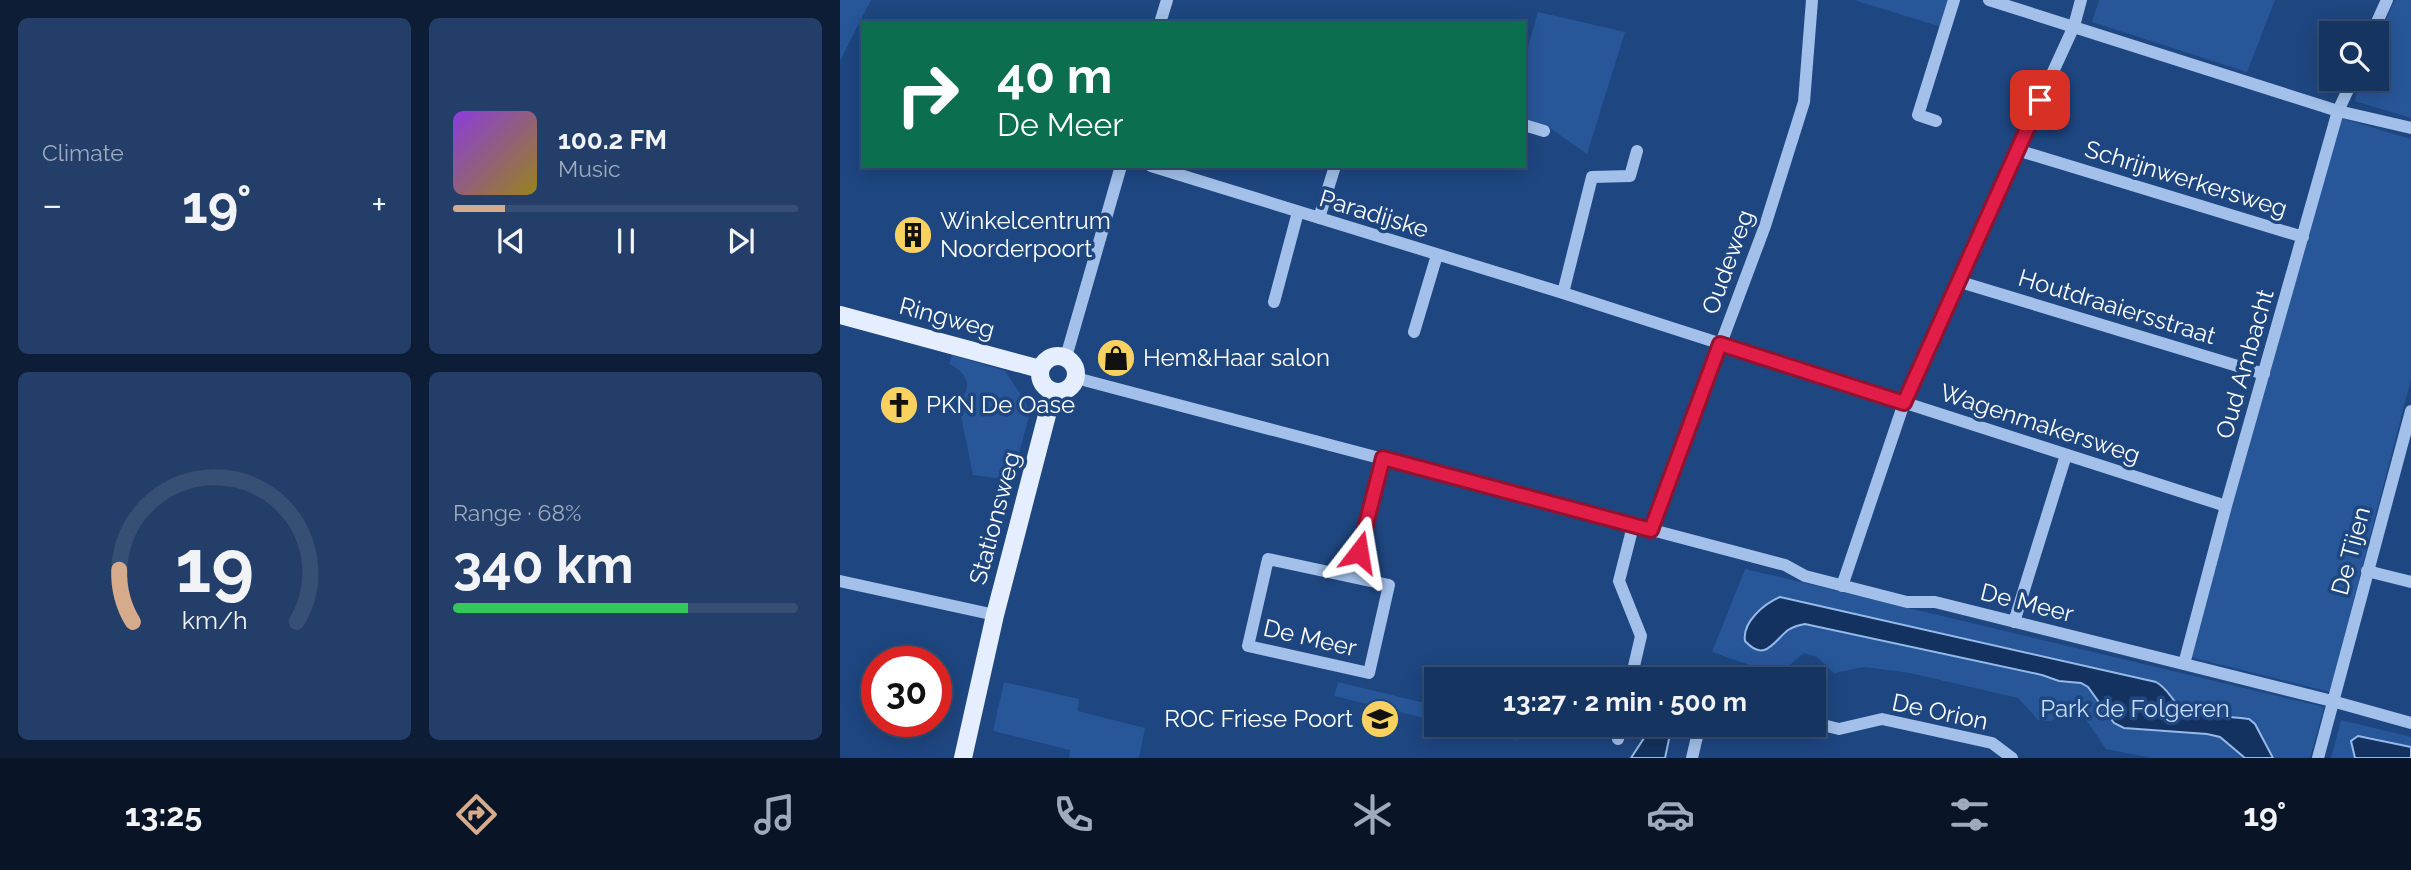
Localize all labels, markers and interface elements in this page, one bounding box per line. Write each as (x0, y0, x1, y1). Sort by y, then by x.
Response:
map controls (2319, 21, 2389, 91)
button: search (2319, 21, 2389, 91)
text: 40 m (997, 47, 1112, 104)
icon: right (882, 49, 973, 140)
pin (2010, 70, 2070, 130)
icon: arrive (2021, 81, 2059, 119)
text: De Meer (997, 106, 1123, 143)
text: 100.2 FM (558, 125, 667, 155)
street label: Schrijnwerkersweg (2081, 134, 2291, 223)
text: Climate (42, 139, 124, 166)
text: Music (558, 155, 621, 182)
text: 19° (182, 174, 252, 235)
text: − (42, 182, 62, 227)
text: + (371, 182, 387, 227)
street label: Paradijske (1316, 183, 1432, 244)
place label: Winkelcentrum Noorderpoort (940, 206, 1111, 263)
street label: Oudeweg (1695, 206, 1760, 318)
building icon: Winkelcentrum Noorderpoort (892, 214, 934, 256)
icon: previous (492, 222, 530, 260)
icon: pause (607, 222, 645, 260)
icon: next (722, 222, 760, 260)
street label: Houtdraaiersstraat (2015, 263, 2219, 350)
street label: Oud Ambacht (2209, 286, 2280, 442)
street label: Ringweg (896, 291, 998, 344)
shop icon: Hem&Haar salon (1095, 337, 1137, 379)
place label: Hem&Haar salon (1143, 343, 1330, 372)
street label: Wagenmakersweg (1936, 377, 2144, 470)
church icon: PKN De Oase (878, 384, 920, 426)
place label: PKN De Oase (926, 390, 1075, 419)
street label: Stationsweg (963, 448, 1026, 587)
text: Range · 68% (453, 499, 582, 526)
street label: De Tijen (2325, 504, 2376, 598)
position arrow (1322, 515, 1396, 589)
text: 19 (175, 524, 254, 609)
text: 340 km (453, 534, 634, 595)
street label: De Meer (1978, 577, 2077, 628)
text: km/h (182, 605, 247, 635)
street label: De Meer (1261, 613, 1360, 662)
speed limit sign: 30 (861, 646, 952, 737)
text: 13:27 · 2 min · 500 m (1503, 687, 1747, 717)
street label: De Orion (1890, 687, 1991, 736)
park label: Park de Folgeren (2040, 694, 2230, 723)
school or university icon: ROC Friese Poort (1359, 698, 1401, 740)
place label: ROC Friese Poort (1164, 704, 1353, 733)
icon: directions (452, 790, 501, 839)
icon: music (750, 790, 799, 839)
icon: phone (1049, 790, 1098, 839)
icon: climate (1348, 790, 1397, 839)
icon: car (1646, 790, 1695, 839)
icon: filters (1945, 790, 1994, 839)
text: 13:25 (125, 796, 202, 833)
text: 19° (2243, 796, 2286, 833)

